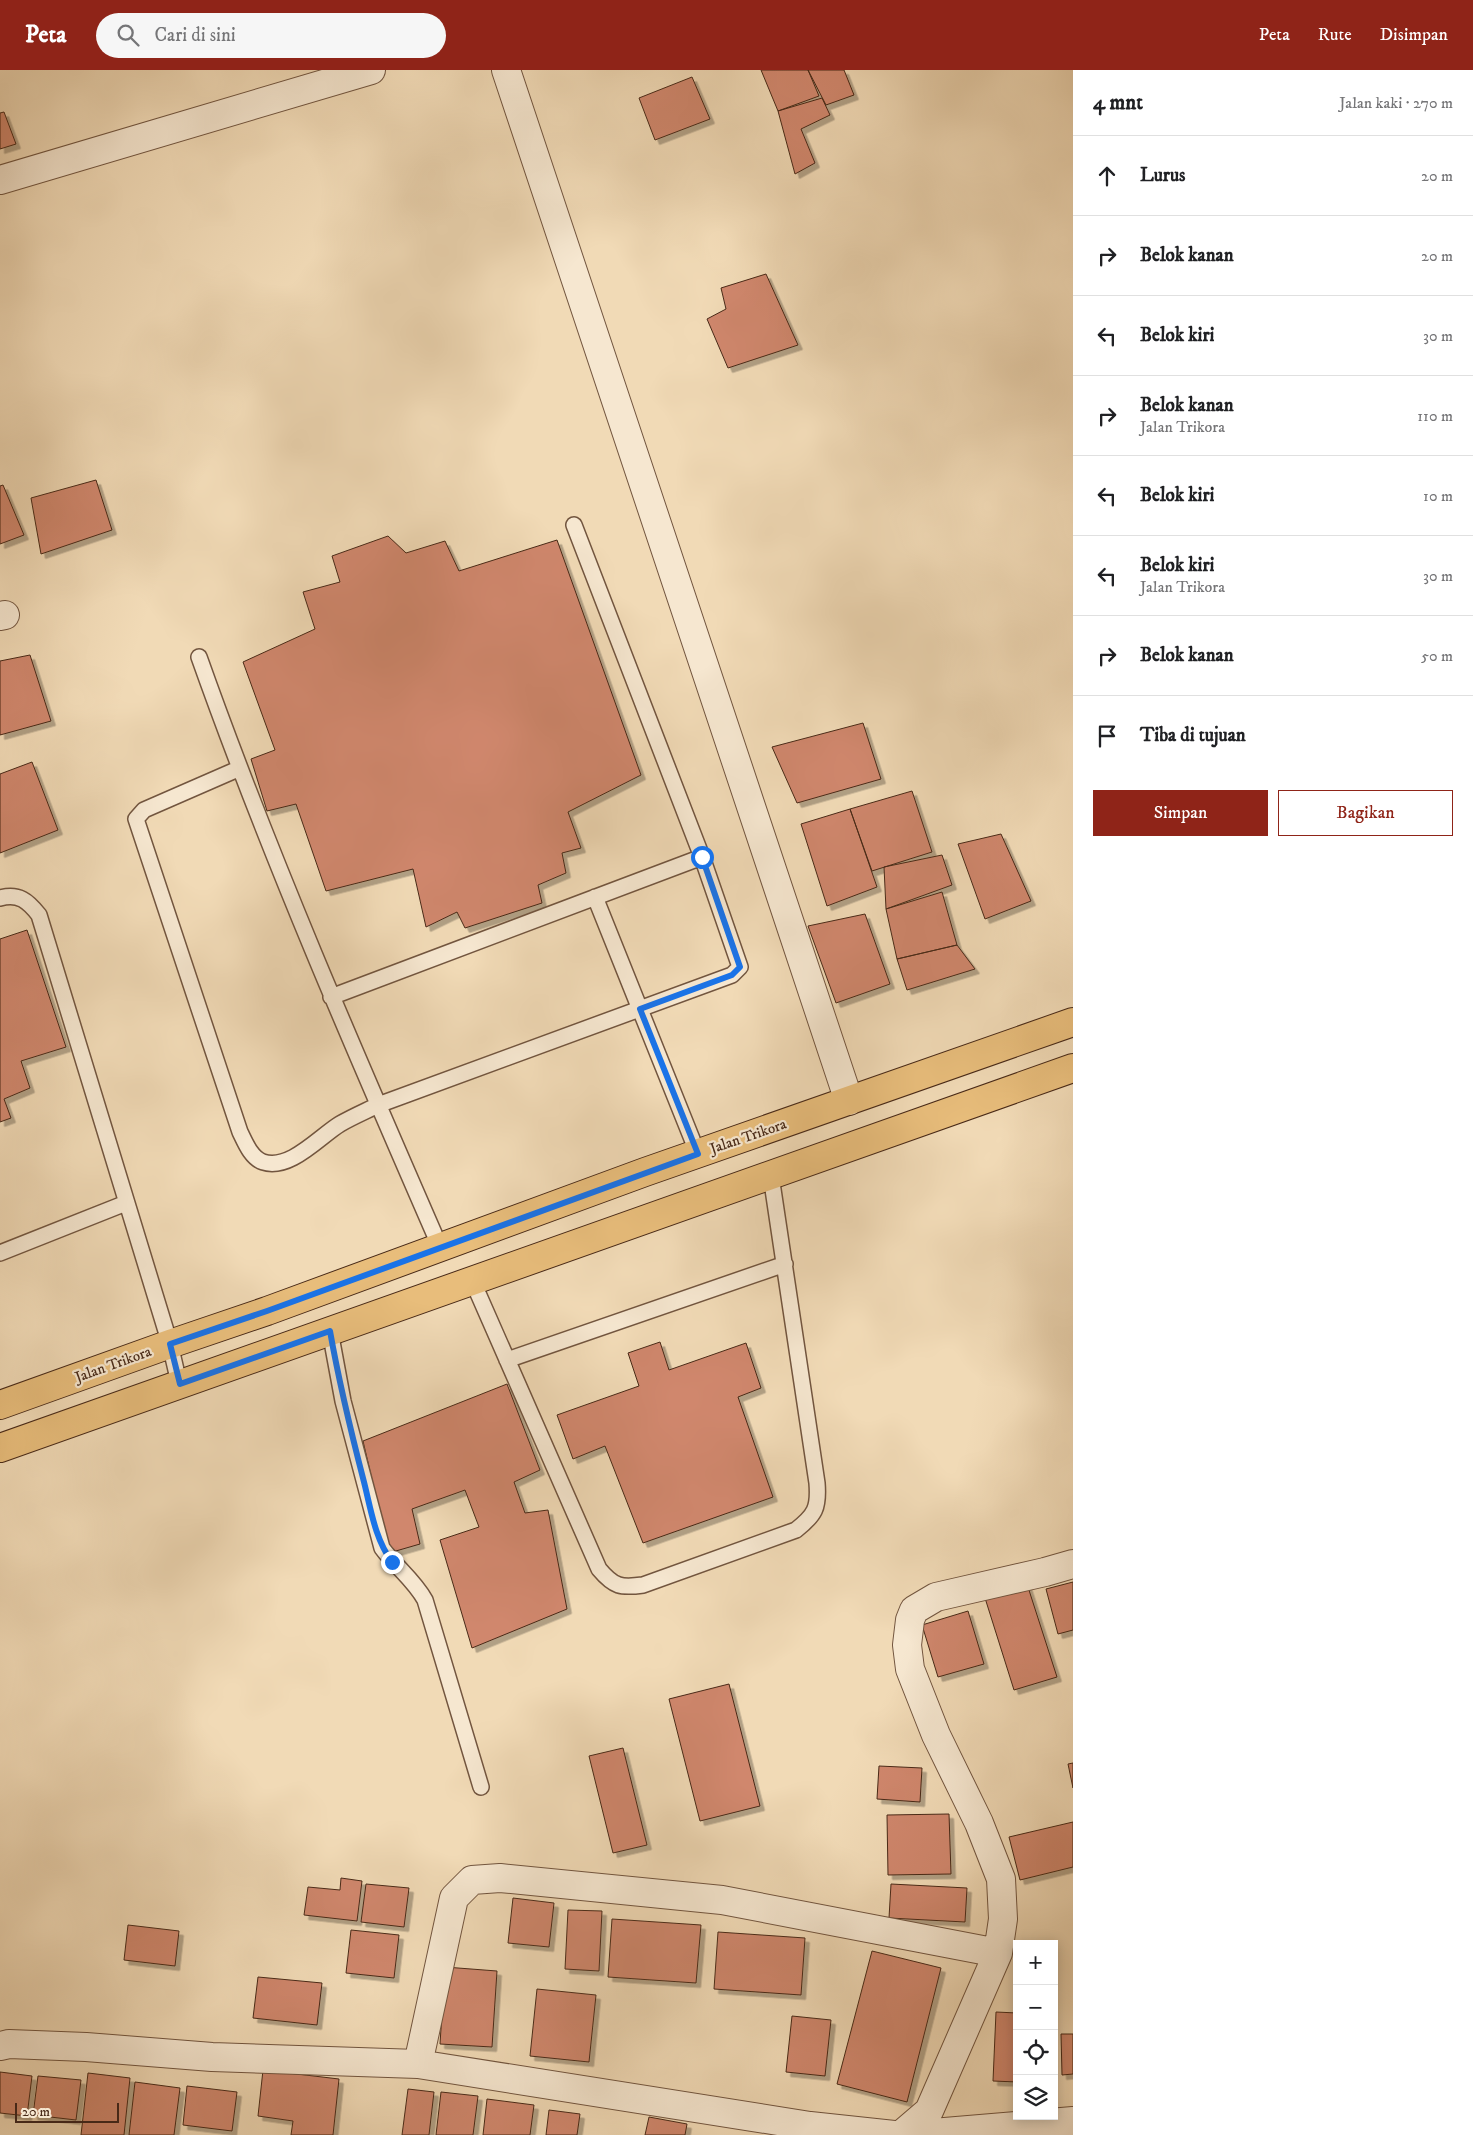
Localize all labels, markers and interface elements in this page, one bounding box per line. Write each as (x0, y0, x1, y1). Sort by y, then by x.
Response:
search box (96, 13, 446, 58)
text: Peta (25, 20, 66, 50)
icon: search (114, 21, 142, 49)
text: Cari di sini (154, 24, 236, 47)
text: Peta (1259, 24, 1290, 46)
text: Rute (1318, 24, 1352, 46)
text: Disimpan (1380, 24, 1448, 46)
text: 4 mnt (1093, 90, 1143, 116)
text: Jalan kaki · 270 m (1339, 93, 1453, 113)
icon: ahead (1093, 162, 1121, 190)
text: Lurus (1140, 164, 1185, 187)
text: 20 m (1421, 166, 1453, 186)
icon: right (1093, 242, 1121, 270)
text: Belok kanan (1140, 244, 1234, 267)
text: 20 m (1421, 246, 1453, 266)
icon: left (1093, 322, 1121, 350)
text: Belok kiri (1140, 324, 1214, 347)
text: 30 m (1423, 326, 1453, 346)
text: Belok kanan (1140, 394, 1234, 417)
icon: right (1093, 402, 1121, 430)
text: 110 m (1417, 406, 1453, 426)
text: Jalan Trikora (1140, 417, 1225, 437)
icon: left (1093, 482, 1121, 510)
text: Belok kiri (1140, 484, 1214, 507)
text: 10 m (1423, 486, 1453, 506)
text: Belok kiri (1140, 554, 1214, 577)
icon: left (1093, 562, 1121, 590)
text: 30 m (1423, 566, 1453, 586)
text: Jalan Trikora (1140, 577, 1225, 597)
icon: right (1093, 642, 1121, 670)
text: Belok kanan (1140, 644, 1234, 667)
text: 50 m (1421, 646, 1453, 666)
icon: arrive (1093, 722, 1121, 750)
text: Tiba di tujuan (1140, 724, 1246, 747)
button: Simpan (1093, 790, 1268, 836)
button: Bagikan (1278, 790, 1453, 836)
route start (691, 846, 714, 869)
street label: Jalan Trikora (705, 1114, 790, 1159)
street label: Jalan Trikora (71, 1342, 154, 1388)
route end (381, 1551, 404, 1574)
map controls (1013, 1940, 1058, 2120)
button: + (1013, 1940, 1058, 1985)
button: − (1013, 1985, 1058, 2030)
button: locate (1013, 2030, 1058, 2075)
button: layers (1013, 2075, 1058, 2120)
scale bar (15, 2100, 119, 2123)
text: 20 m (22, 2103, 50, 2121)

